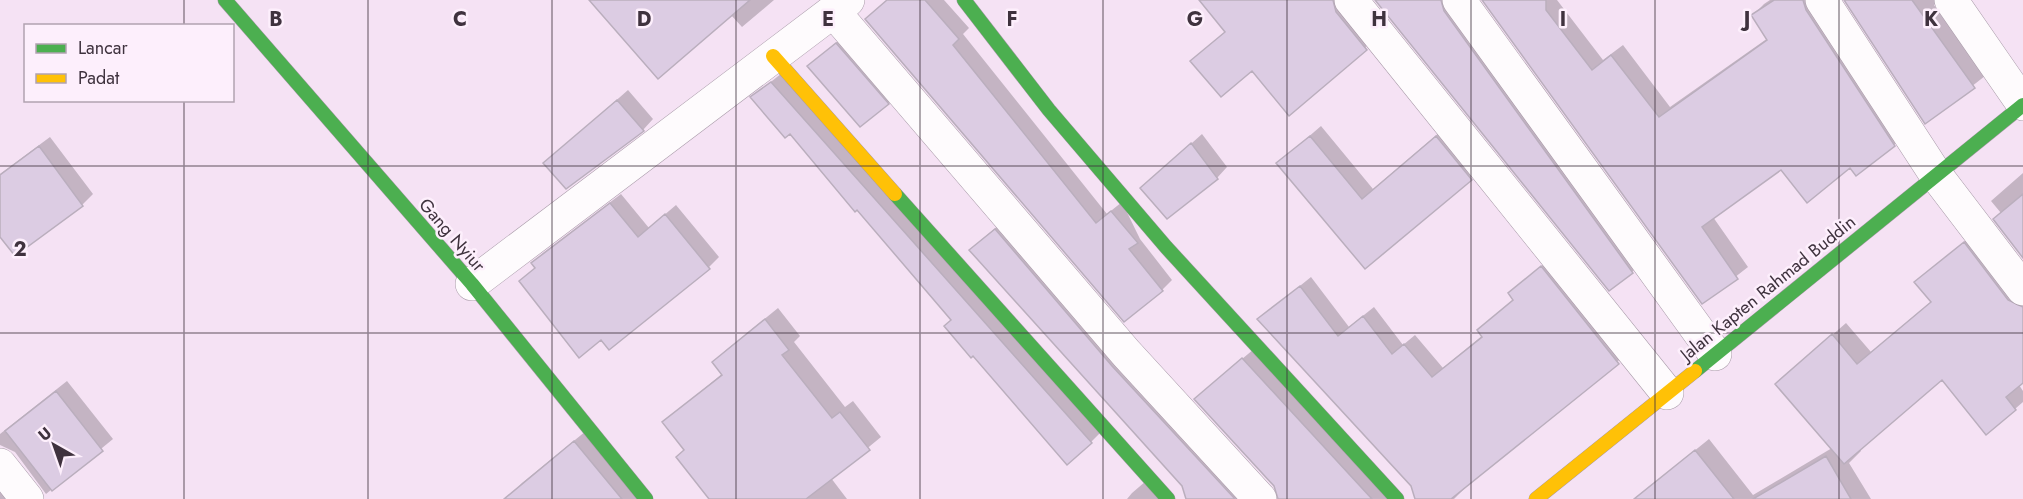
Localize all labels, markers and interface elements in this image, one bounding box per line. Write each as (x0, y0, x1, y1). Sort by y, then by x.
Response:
text: B (269, 5, 283, 34)
text: C (453, 5, 467, 34)
text: D (637, 5, 651, 34)
text: E (822, 5, 834, 34)
text: F (1006, 5, 1018, 34)
text: G (1187, 5, 1203, 34)
text: H (1371, 5, 1387, 34)
text: I (1560, 5, 1566, 34)
text: J (1740, 5, 1750, 34)
text: K (1924, 5, 1938, 34)
legend (24, 24, 234, 102)
text: Lancar (78, 35, 128, 61)
text: Padat (78, 65, 120, 91)
street label: Gang Nyiur (413, 193, 492, 278)
street label: Jalan Kapten Rahmad Buddin (1673, 209, 1861, 368)
text: 2 (13, 235, 27, 264)
north arrow (24, 415, 84, 475)
text: U (33, 421, 56, 446)

